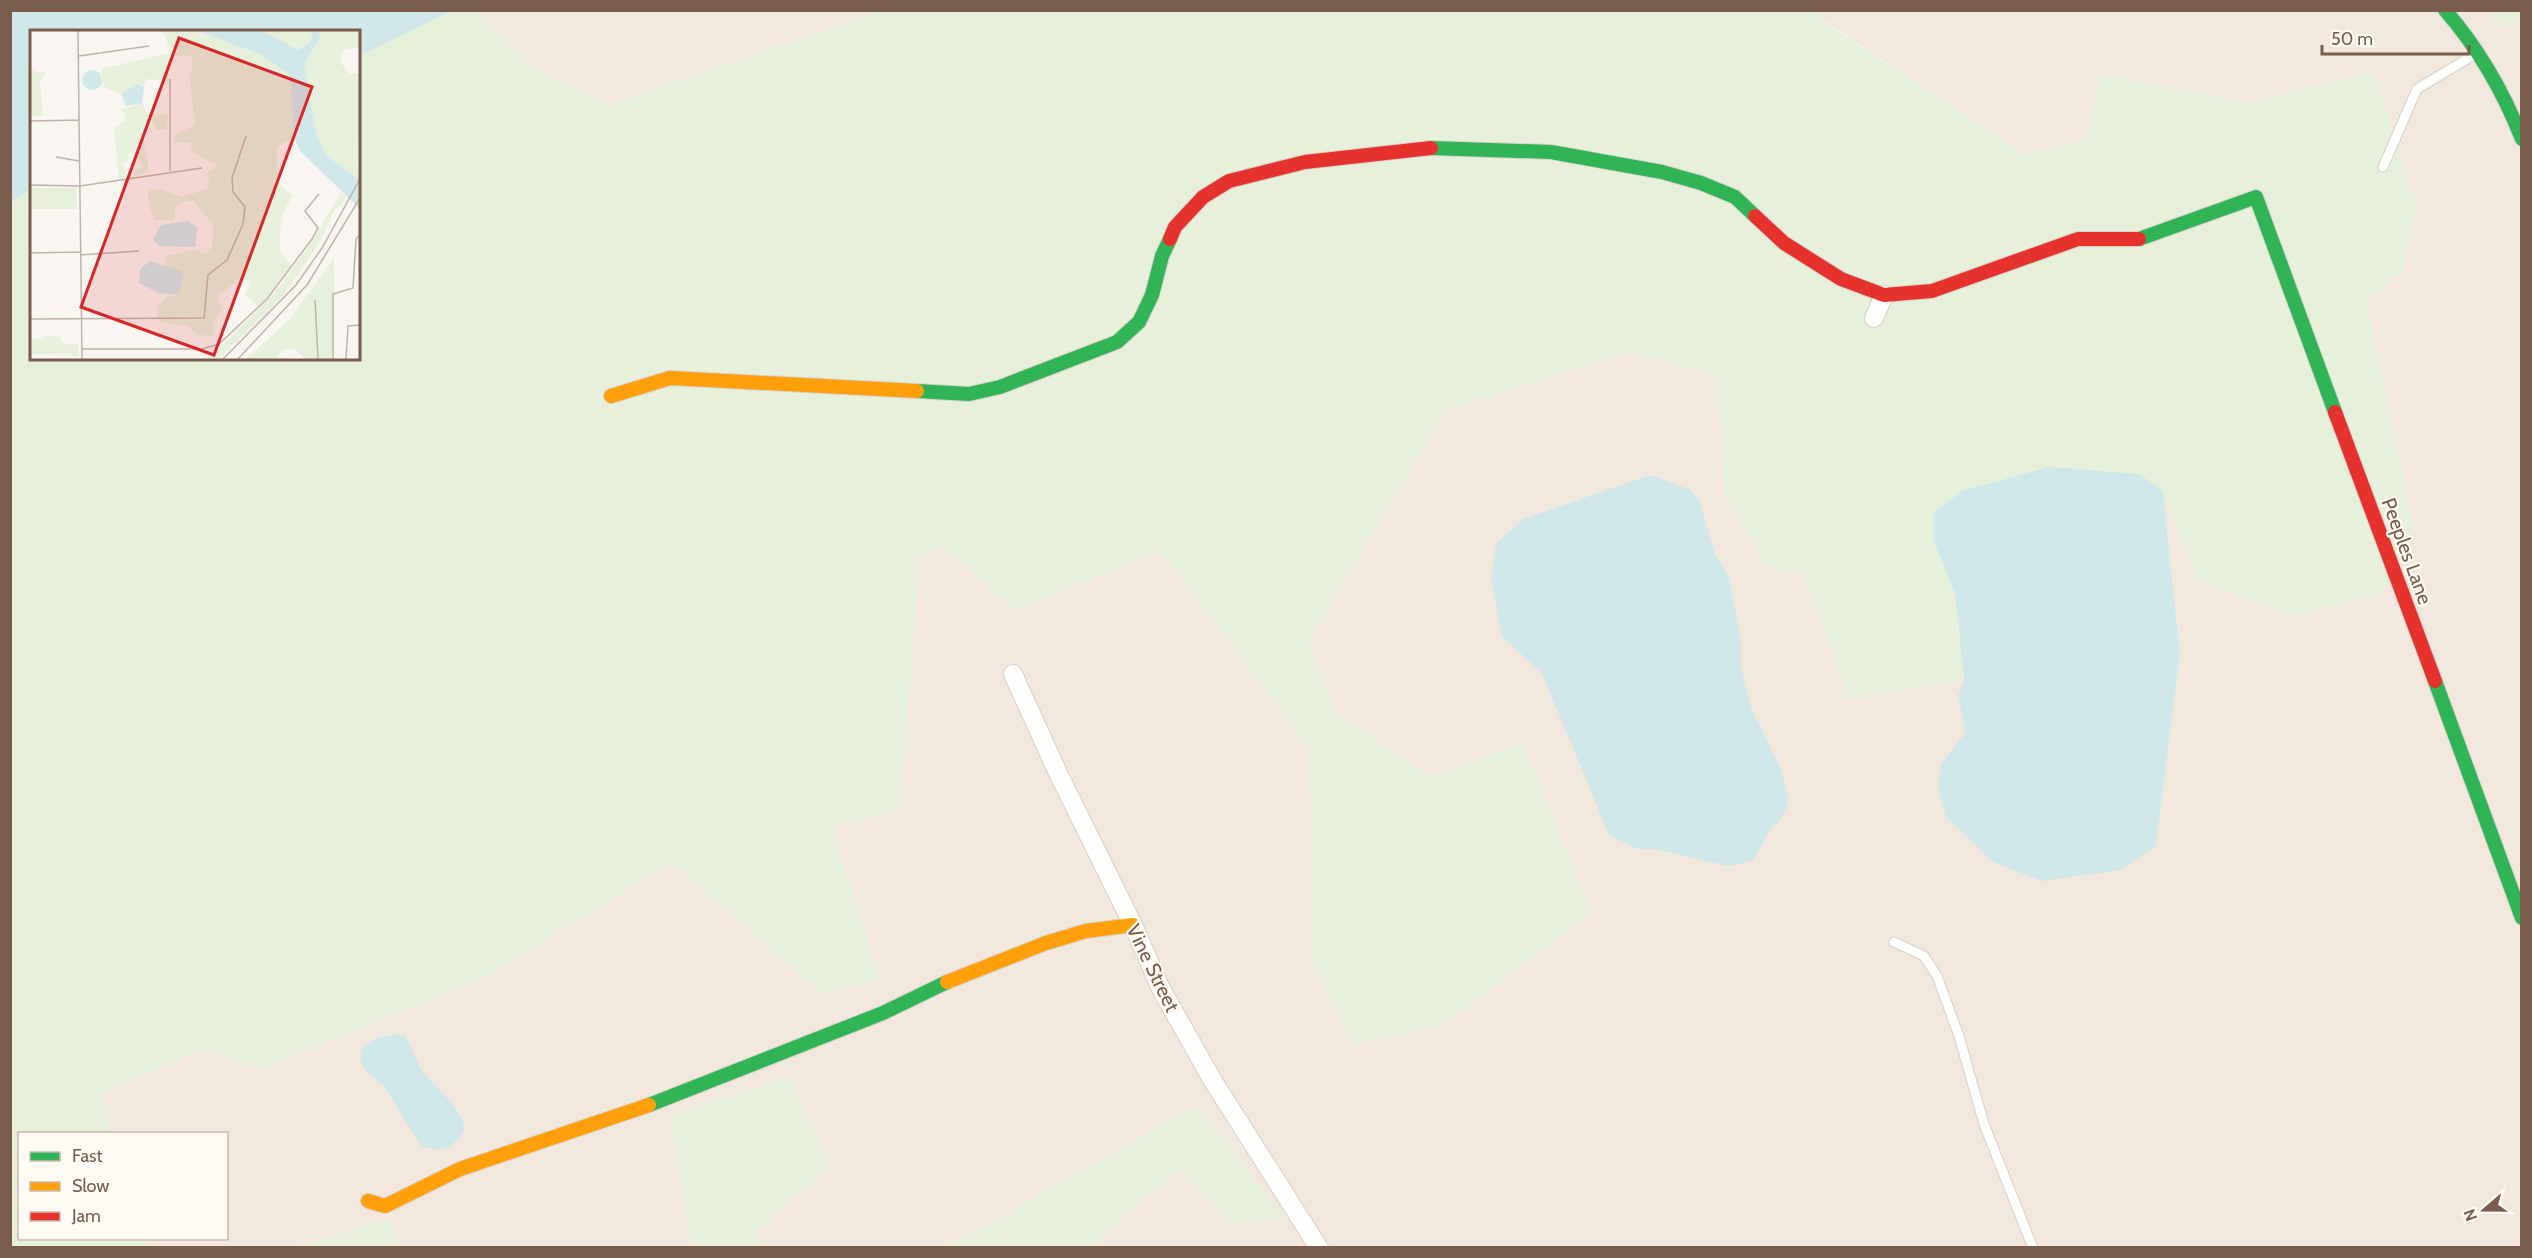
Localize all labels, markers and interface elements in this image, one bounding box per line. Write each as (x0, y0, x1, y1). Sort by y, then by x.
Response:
scale bar (2322, 18, 2469, 56)
text: 50 m (2331, 28, 2373, 50)
inset map (30, 30, 360, 360)
street label: Peeples Lane (2377, 495, 2437, 607)
street label: Vine Street (1121, 920, 1185, 1016)
legend (18, 1132, 228, 1240)
text: Fast (72, 1145, 103, 1167)
text: Slow (72, 1175, 109, 1197)
north arrow (2454, 1180, 2514, 1240)
text: Jam (71, 1205, 101, 1227)
text: N (2460, 1206, 2481, 1224)

